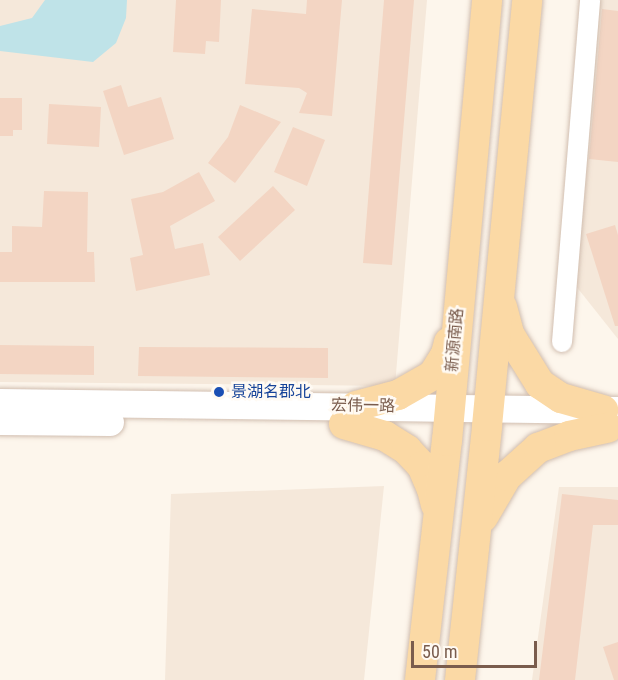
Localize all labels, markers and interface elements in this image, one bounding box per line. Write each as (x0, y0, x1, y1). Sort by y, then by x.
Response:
street label: 新源南路 (443, 307, 467, 373)
place label: 景湖名郡北 (231, 382, 311, 402)
marker: 景湖名郡北 (212, 385, 226, 399)
street label: 宏伟一路 (331, 396, 395, 416)
scale bar (414, 629, 540, 667)
text: 50 m (422, 641, 457, 662)

